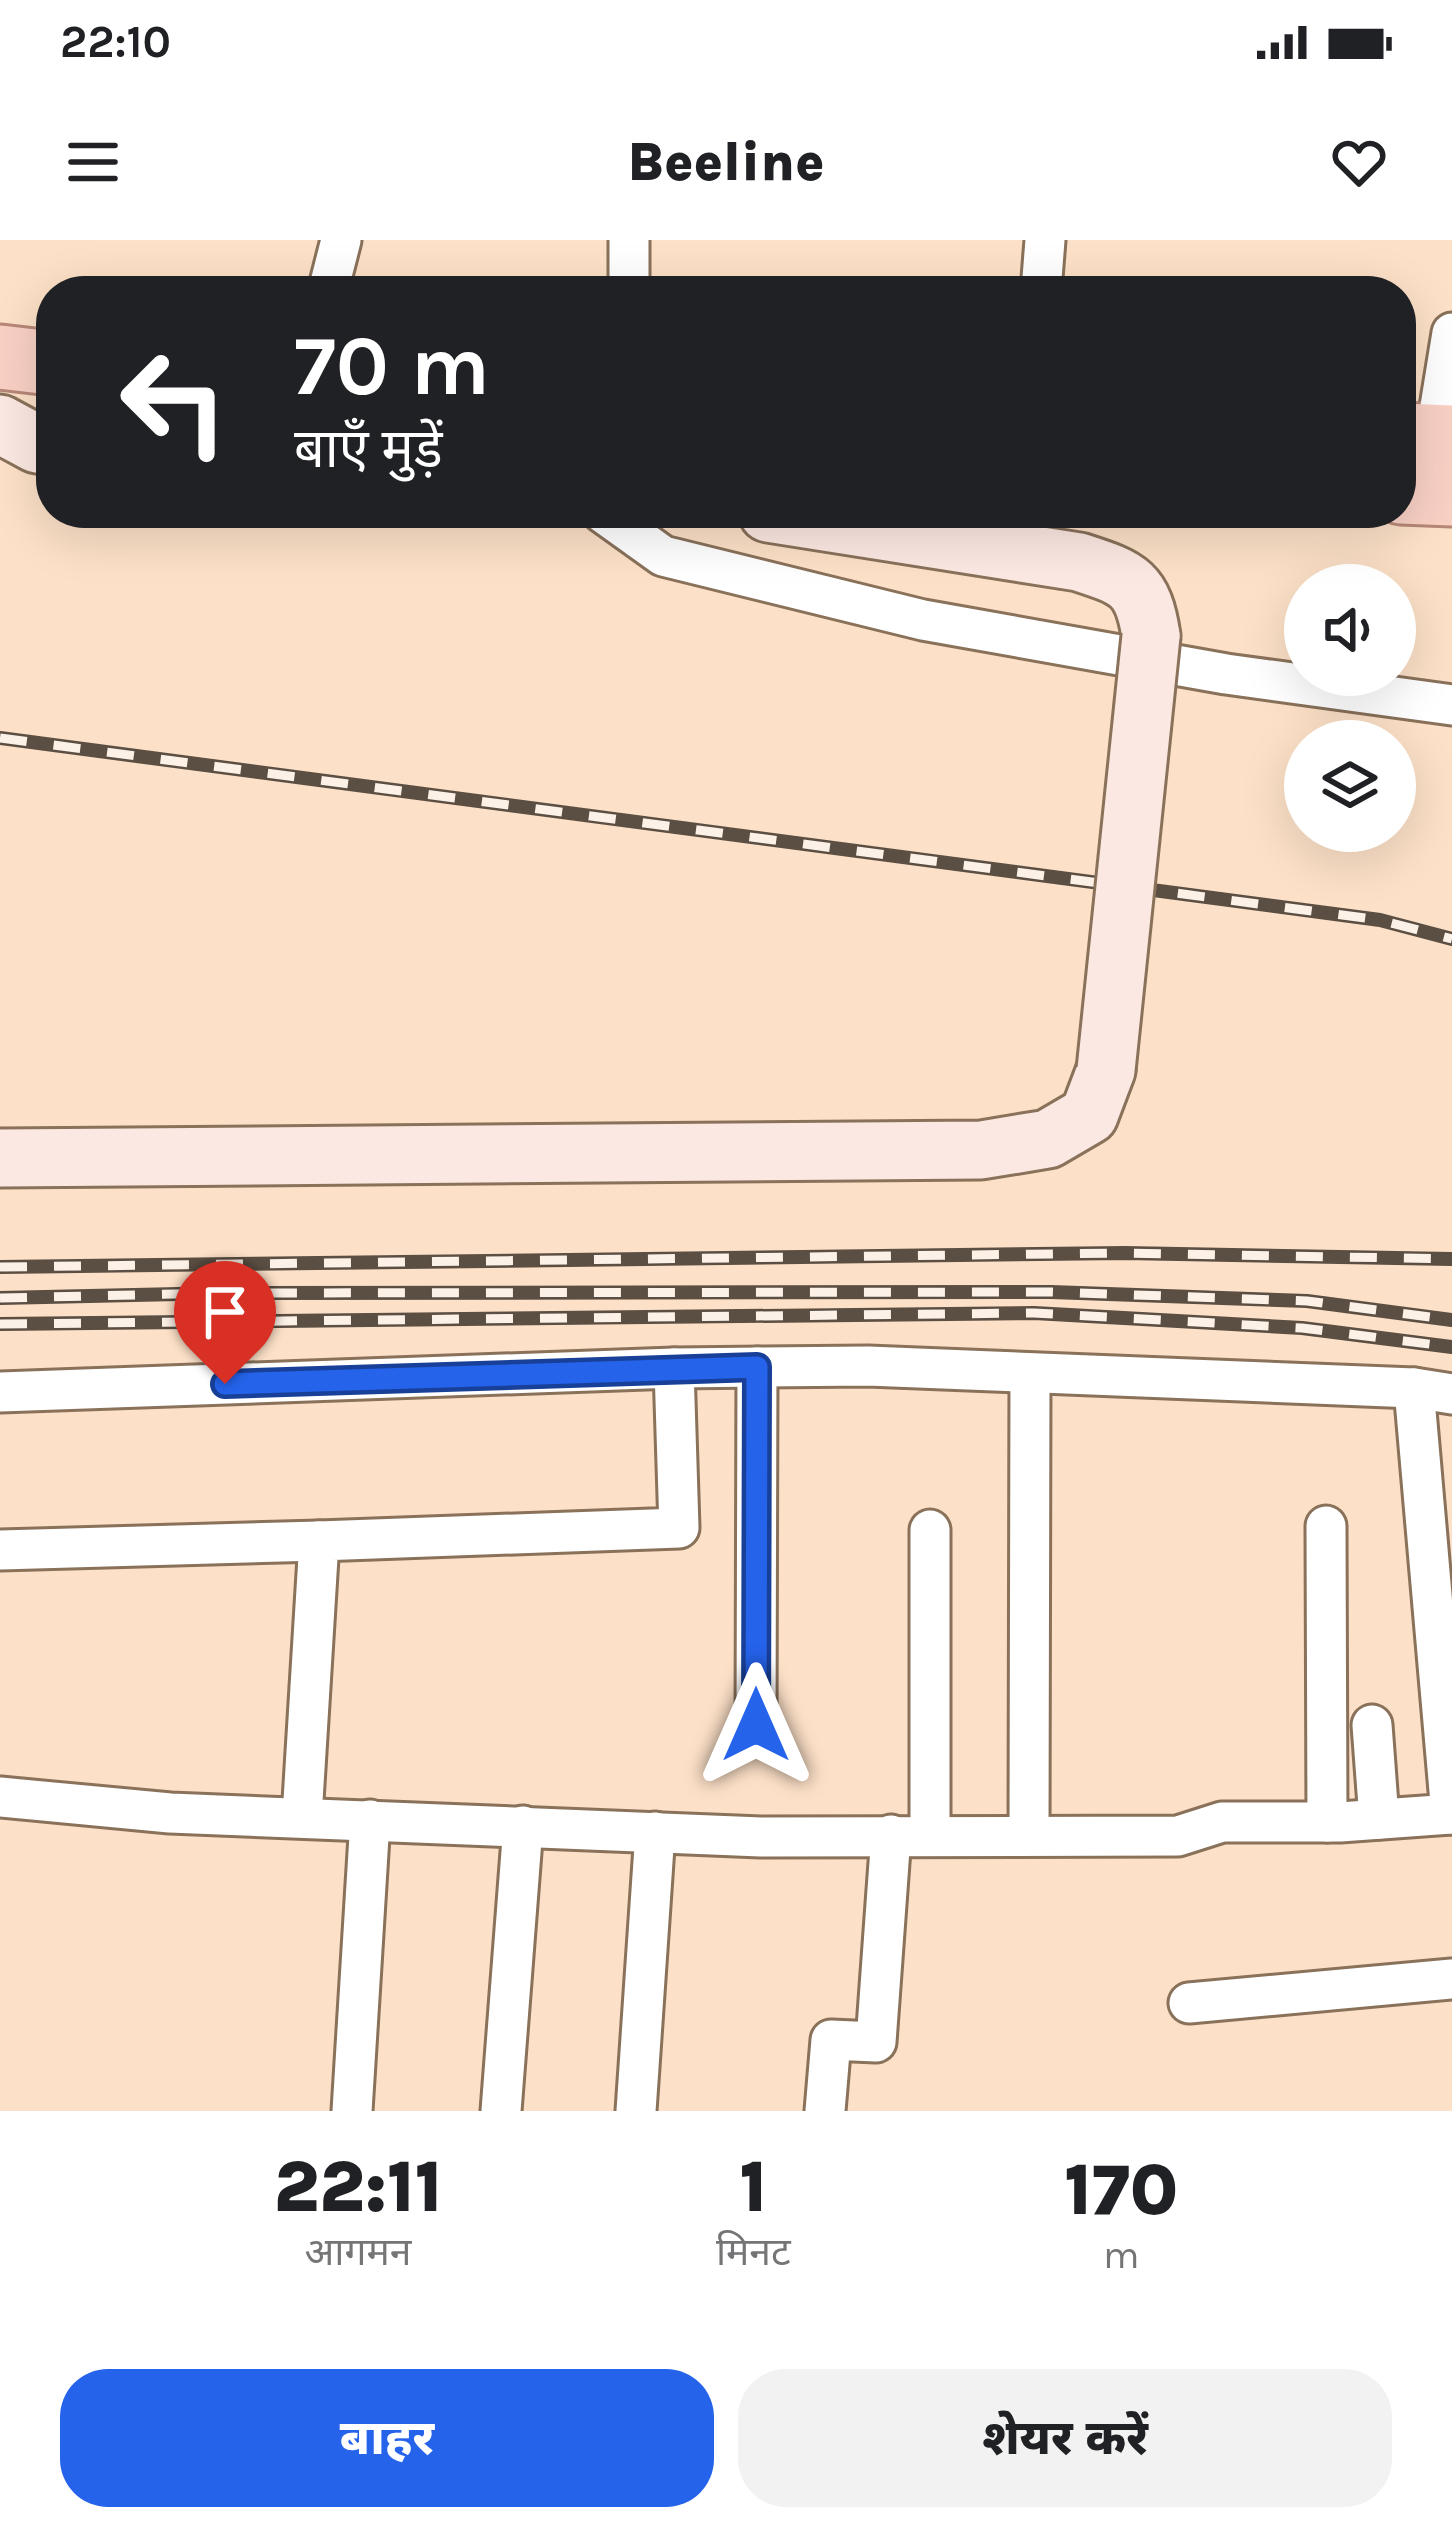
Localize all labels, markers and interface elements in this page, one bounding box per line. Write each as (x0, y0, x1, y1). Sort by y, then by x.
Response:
text: 22:10 (60, 16, 171, 68)
icon: menu (60, 129, 126, 195)
icon: heart (1326, 129, 1392, 195)
text: Beeline (627, 130, 825, 194)
text: 70 m (294, 317, 490, 415)
icon: left (96, 324, 252, 480)
text: बाएँ मुड़ें (294, 417, 443, 481)
map controls (1284, 564, 1416, 852)
button: sound (1284, 564, 1416, 696)
button: layers (1284, 720, 1416, 852)
pin (174, 1261, 276, 1384)
icon: arrive (192, 1279, 258, 1345)
position arrow (693, 1662, 819, 1788)
text: 22:11 (274, 2145, 442, 2229)
text: 1 (739, 2145, 767, 2229)
text: 170 (1064, 2148, 1178, 2232)
text: आगमन (305, 2229, 411, 2275)
text: मिनट (716, 2229, 791, 2275)
text: m (1103, 2232, 1140, 2278)
button: बाहर (60, 2369, 714, 2507)
button: शेयर करें (738, 2369, 1392, 2507)

